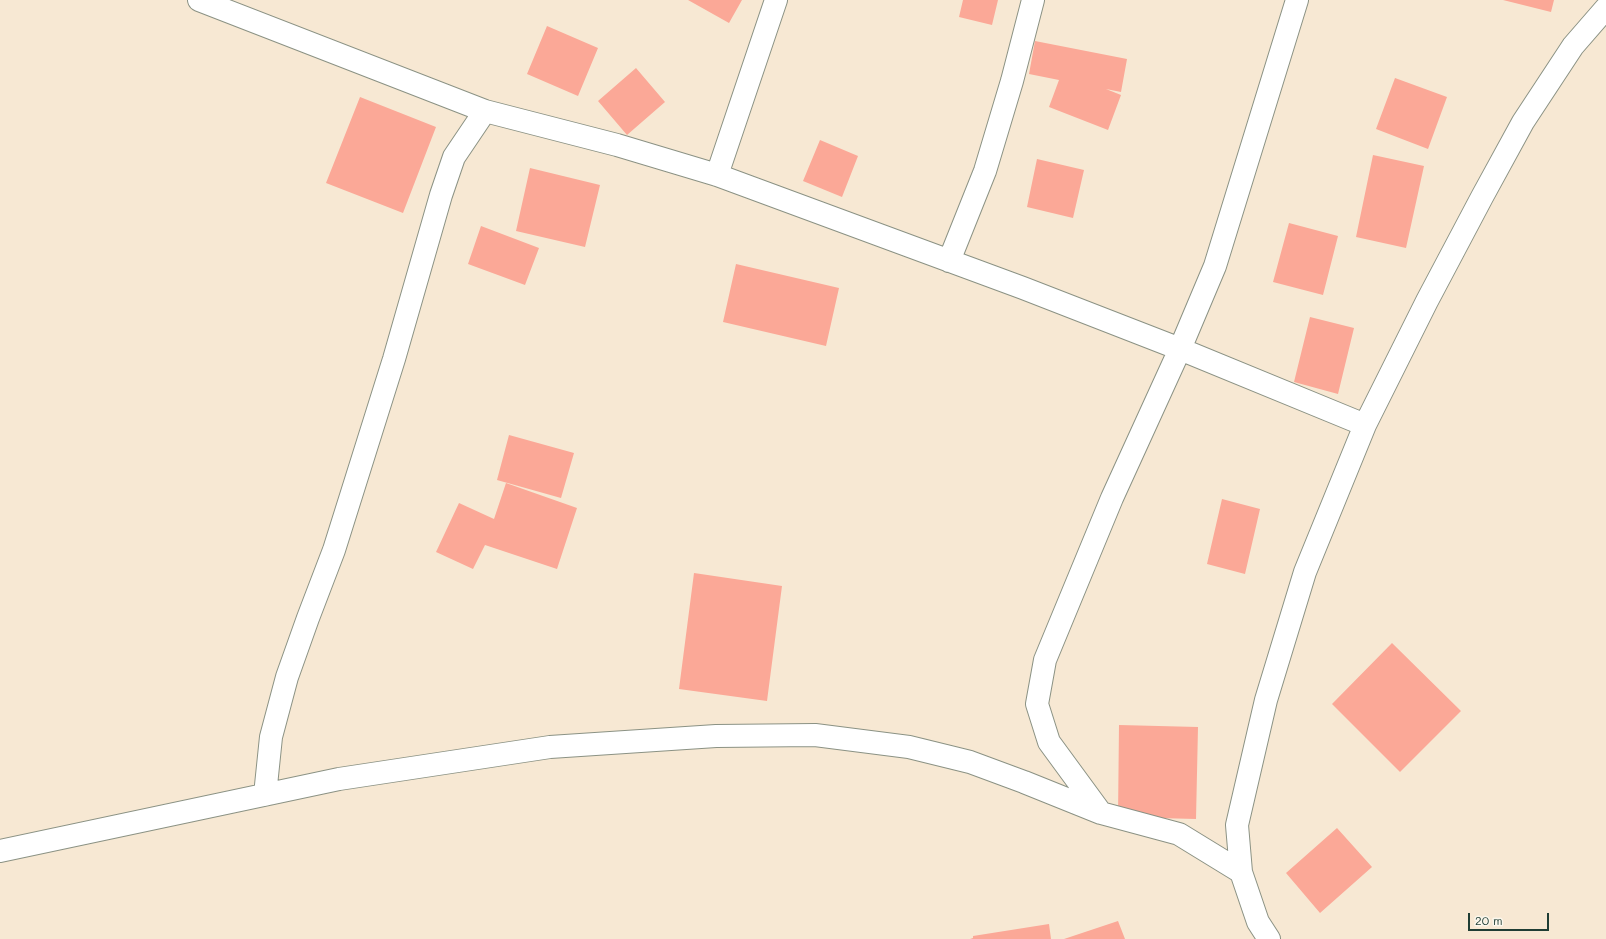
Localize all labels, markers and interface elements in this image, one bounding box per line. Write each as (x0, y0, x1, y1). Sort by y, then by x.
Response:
scale bar (1470, 905, 1551, 931)
text: 20 m (1475, 912, 1503, 928)

